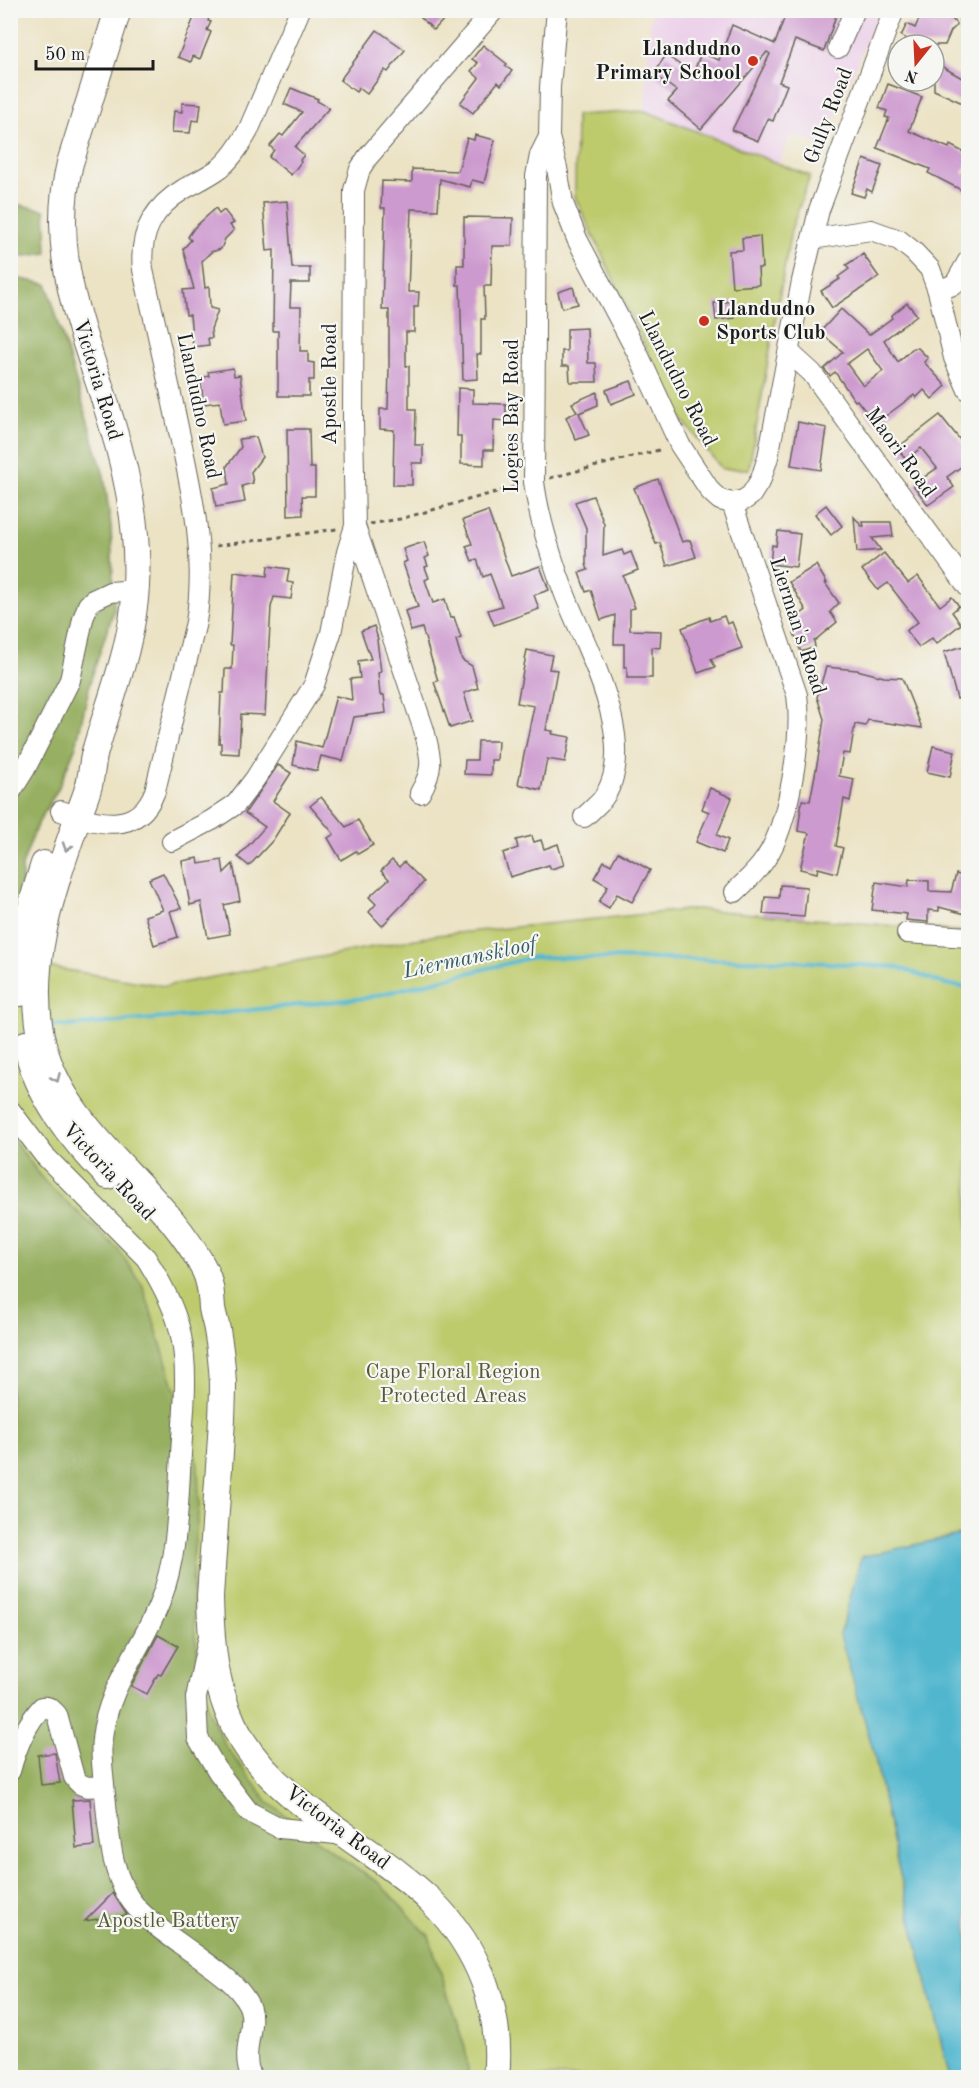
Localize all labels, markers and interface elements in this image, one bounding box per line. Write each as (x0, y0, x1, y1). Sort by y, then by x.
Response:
scale bar (36, 33, 153, 71)
north arrow (886, 33, 946, 93)
place label: Llandudno Primary School (595, 39, 741, 84)
text: 50 m (45, 46, 85, 64)
marker: Llandudno Primary School (746, 54, 760, 68)
street label: Gully Road (801, 65, 857, 167)
text: N (903, 66, 920, 85)
place label: Llandudno Sports Club (716, 299, 826, 344)
street label: Llandudno Road (634, 308, 720, 450)
marker: Llandudno Sports Club (697, 314, 711, 328)
street label: Victoria Road (69, 317, 125, 443)
street label: Apostle Road (320, 323, 341, 445)
street label: Llandudno Road (172, 331, 224, 481)
street label: Logies Bay Road (502, 339, 523, 493)
street label: Maori Road (861, 404, 939, 502)
street label: Lierman's Road (765, 555, 829, 697)
one-way arrow (62, 842, 74, 852)
water label: Liermanskloof (400, 932, 543, 983)
one-way arrow (49, 1072, 61, 1083)
street label: Victoria Road (58, 1119, 158, 1225)
park label: Cape Floral Region Protected Areas (365, 1362, 541, 1407)
street label: Victoria Road (281, 1782, 393, 1874)
park label: Apostle Battery (96, 1911, 240, 1932)

